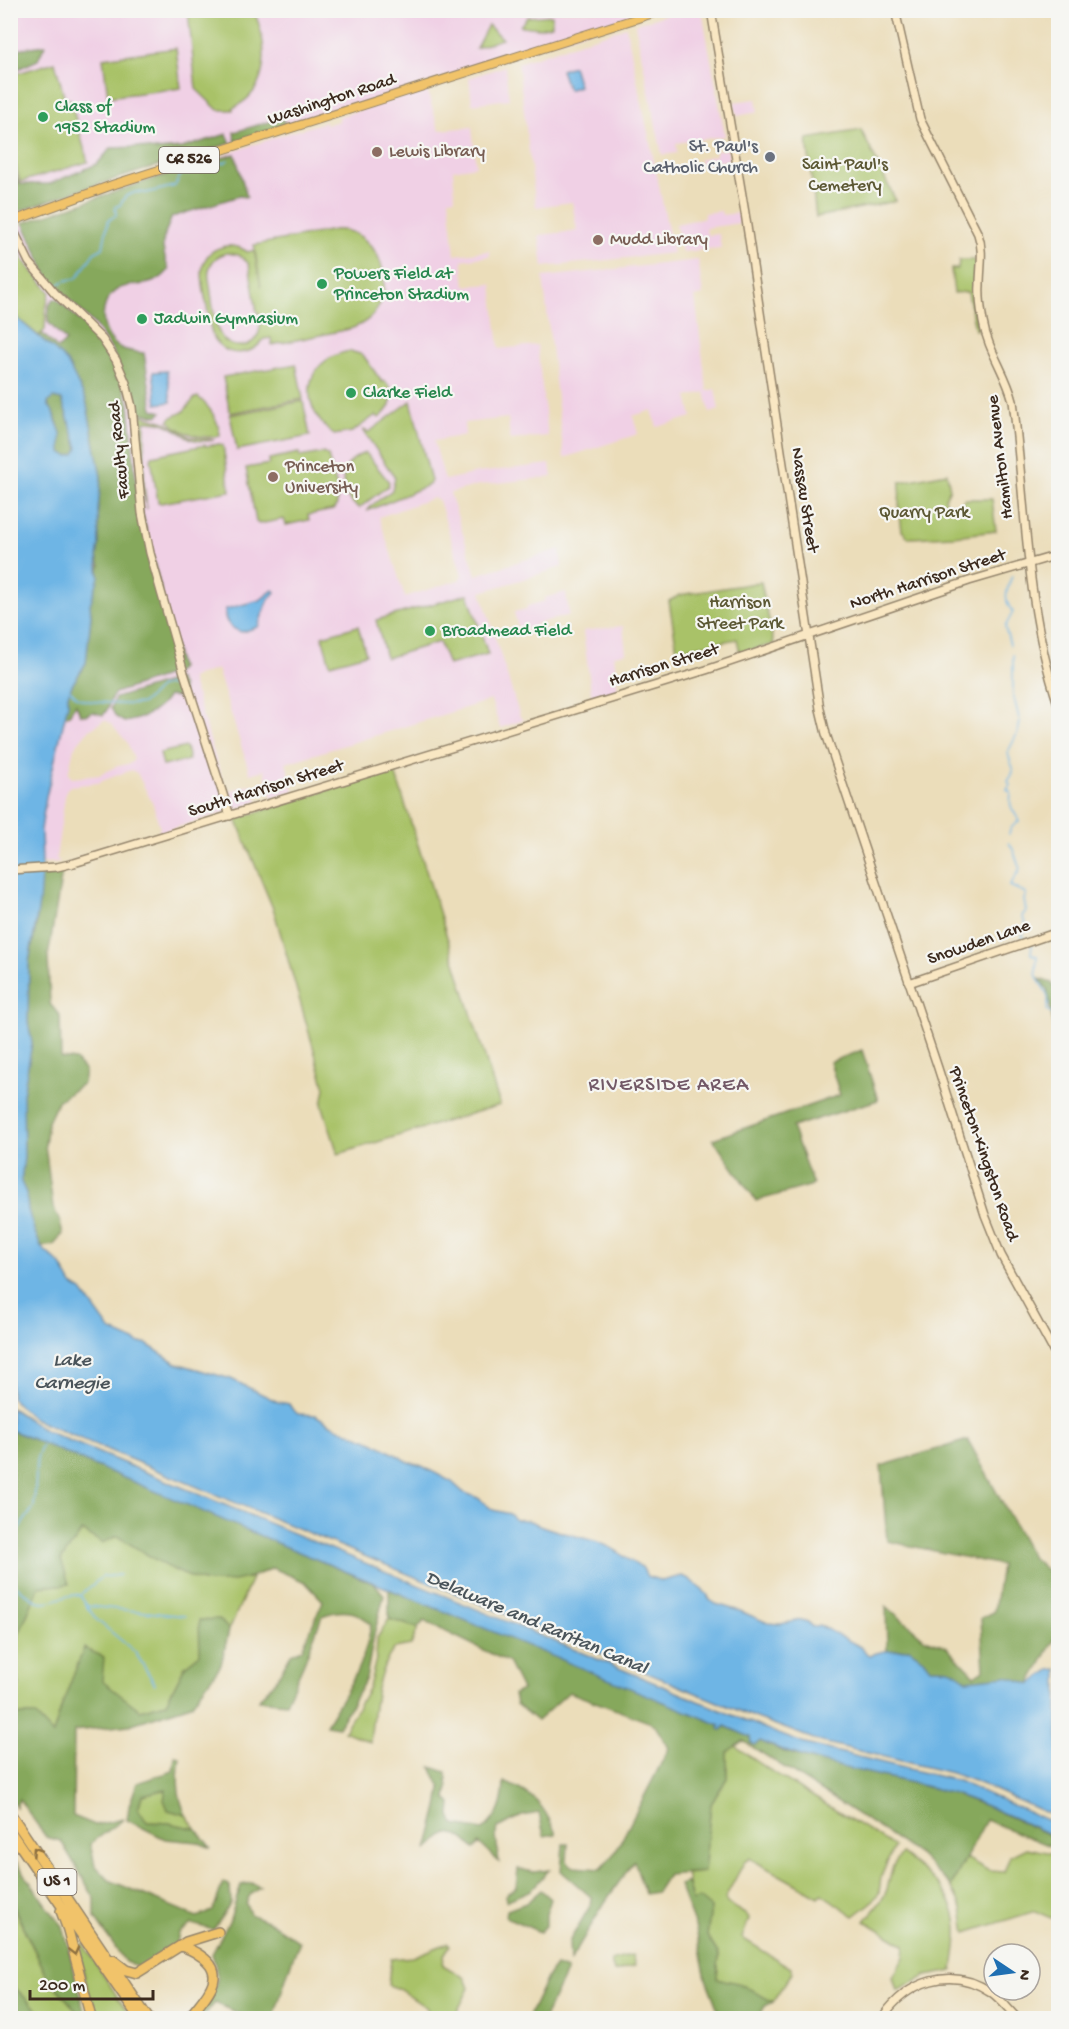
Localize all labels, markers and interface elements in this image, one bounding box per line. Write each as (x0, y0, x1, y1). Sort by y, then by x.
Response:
street label: Washington Road (265, 69, 400, 131)
place label: Class of 1952 Stadium (54, 97, 155, 139)
marker: Class of 1952 Stadium (36, 110, 50, 124)
place label: St. Paul's Catholic Church (644, 137, 759, 179)
place label: Lewis Library (389, 142, 485, 163)
marker: Lewis Library (370, 145, 384, 159)
road number: CR 526 (159, 147, 219, 173)
marker: St. Paul's Catholic Church (763, 150, 777, 164)
park label: Saint Paul's Cemetery (802, 155, 889, 197)
place label: Mudd Library (610, 230, 708, 251)
marker: Mudd Library (591, 233, 605, 247)
place label: Powers Field at Princeton Stadium (333, 264, 469, 306)
marker: Powers Field at Princeton Stadium (315, 277, 329, 291)
place label: Jadwin Gymnasium (154, 309, 298, 330)
marker: Jadwin Gymnasium (135, 312, 149, 326)
place label: Clarke Field (363, 383, 453, 404)
marker: Clarke Field (344, 386, 358, 400)
street label: Hamilton Avenue (983, 393, 1019, 520)
street label: Faculty Road (104, 399, 136, 501)
street label: Nassau Street (785, 446, 823, 555)
place label: Princeton University (284, 457, 358, 499)
marker: Princeton University (266, 470, 280, 484)
park label: Quarry Park (879, 503, 971, 524)
street label: North Harrison Street (848, 544, 1010, 615)
park label: Harrison Street Park (697, 593, 785, 635)
place label: Broadmead Field (441, 621, 573, 642)
marker: Broadmead Field (423, 624, 437, 638)
street label: Harrison Street (607, 639, 723, 693)
street label: South Harrison Street (186, 755, 348, 823)
street label: Snowden Lane (925, 915, 1034, 970)
street label: Princeton-Kingston Road (943, 1063, 1023, 1245)
district label: RIVERSIDE AREA (588, 1075, 750, 1098)
water label: Lake Carnegie (35, 1350, 110, 1396)
water label: Delaware and Raritan Canal (422, 1567, 652, 1682)
one-way arrow (32, 1846, 43, 1857)
road number: US 1 (38, 1869, 76, 1895)
north arrow (982, 1942, 1042, 2002)
one-way arrow (66, 1945, 79, 1955)
scale bar (30, 1963, 153, 2001)
text: N (1013, 1967, 1034, 1982)
text: 200 m (39, 1976, 86, 1997)

